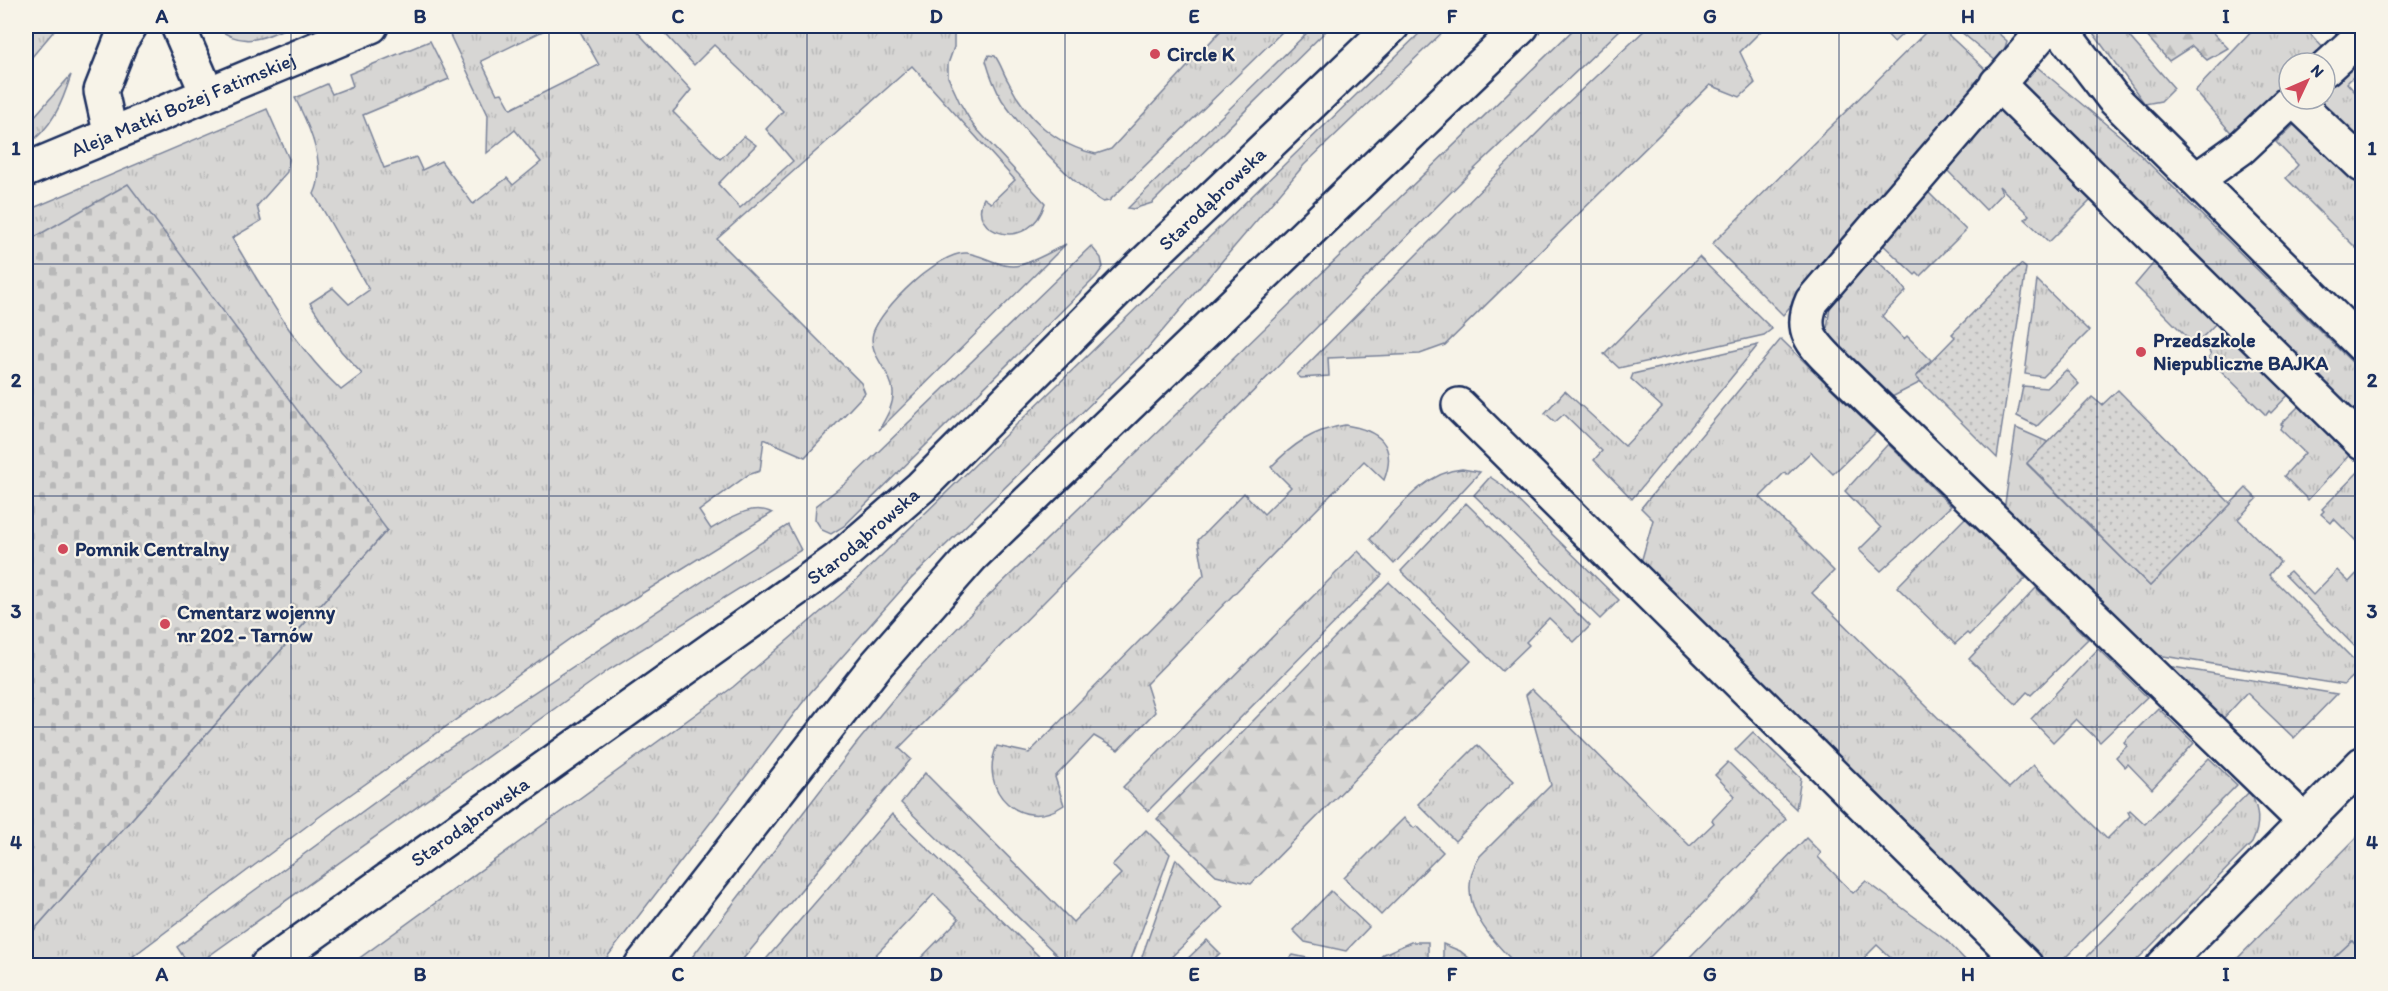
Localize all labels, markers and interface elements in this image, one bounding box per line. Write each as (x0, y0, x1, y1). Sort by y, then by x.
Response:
text: A (155, 4, 169, 28)
text: B (414, 4, 427, 28)
text: C (672, 4, 685, 28)
text: D (929, 4, 943, 28)
text: E (1188, 4, 1200, 28)
text: F (1447, 4, 1458, 28)
text: G (1703, 4, 1717, 28)
text: H (1961, 4, 1975, 28)
text: I (2222, 4, 2230, 28)
place label: Circle K (1167, 42, 1236, 66)
street label: Aleja Matki Bożej Fatimskiej (67, 47, 299, 162)
marker: Circle K (1148, 47, 1162, 61)
north arrow (2277, 51, 2337, 111)
text: N (2307, 60, 2328, 81)
text: 1 (11, 136, 21, 160)
text: 1 (2367, 136, 2377, 160)
street label: Starodąbrowska (1153, 141, 1271, 255)
place label: Przedszkole Niepubliczne BAJKA (2153, 328, 2328, 376)
marker: Przedszkole Niepubliczne BAJKA (2134, 345, 2148, 359)
text: 2 (11, 368, 22, 392)
text: 2 (2367, 368, 2378, 392)
street label: Starodąbrowska (802, 482, 925, 590)
place label: Pomnik Centralny (75, 537, 229, 562)
marker: Pomnik Centralny (56, 542, 70, 556)
text: 3 (11, 599, 22, 623)
text: 3 (2367, 599, 2378, 623)
place label: Cmentarz wojenny nr 202 - Tarnów (176, 600, 336, 647)
marker: Cmentarz wojenny nr 202 - Tarnów (158, 617, 172, 631)
street label: Starodąbrowska (406, 771, 534, 872)
text: 4 (10, 830, 22, 854)
text: 4 (2366, 830, 2378, 854)
text: A (155, 962, 169, 986)
text: B (414, 962, 427, 986)
text: C (672, 962, 685, 986)
text: D (929, 962, 943, 986)
text: E (1188, 962, 1200, 986)
text: F (1447, 962, 1458, 986)
text: G (1703, 962, 1717, 986)
text: H (1961, 962, 1975, 986)
text: I (2222, 962, 2230, 986)

